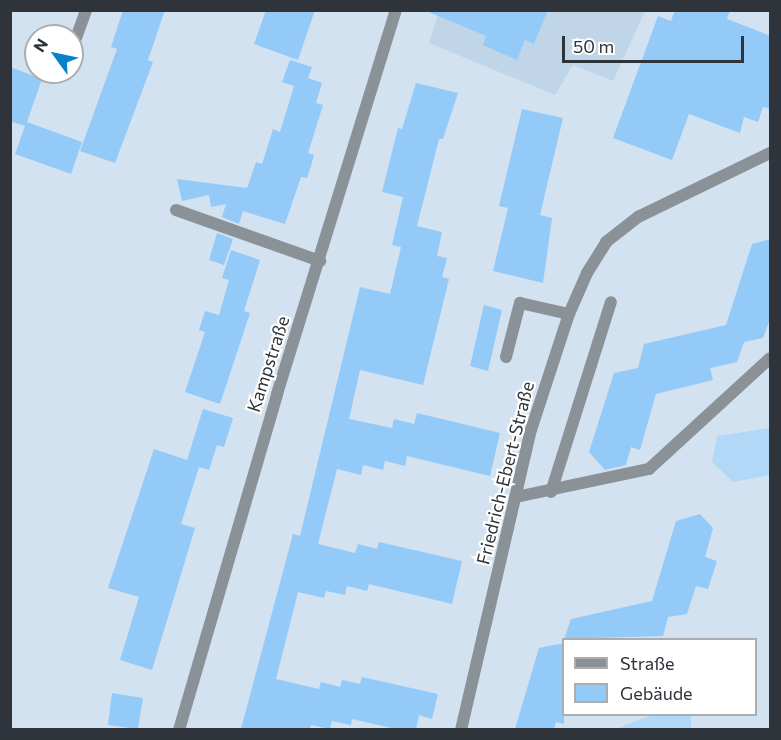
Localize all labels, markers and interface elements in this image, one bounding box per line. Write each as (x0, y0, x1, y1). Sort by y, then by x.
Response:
north arrow (24, 24, 84, 84)
scale bar (565, 24, 746, 62)
text: N (29, 35, 51, 55)
text: 50 m (573, 35, 614, 57)
street label: Kampstraße (242, 313, 294, 415)
street label: Friedrich-Ebert-Straße (472, 379, 538, 567)
legend (562, 638, 757, 716)
text: Straße (620, 652, 675, 674)
text: Gebäude (620, 682, 693, 704)

